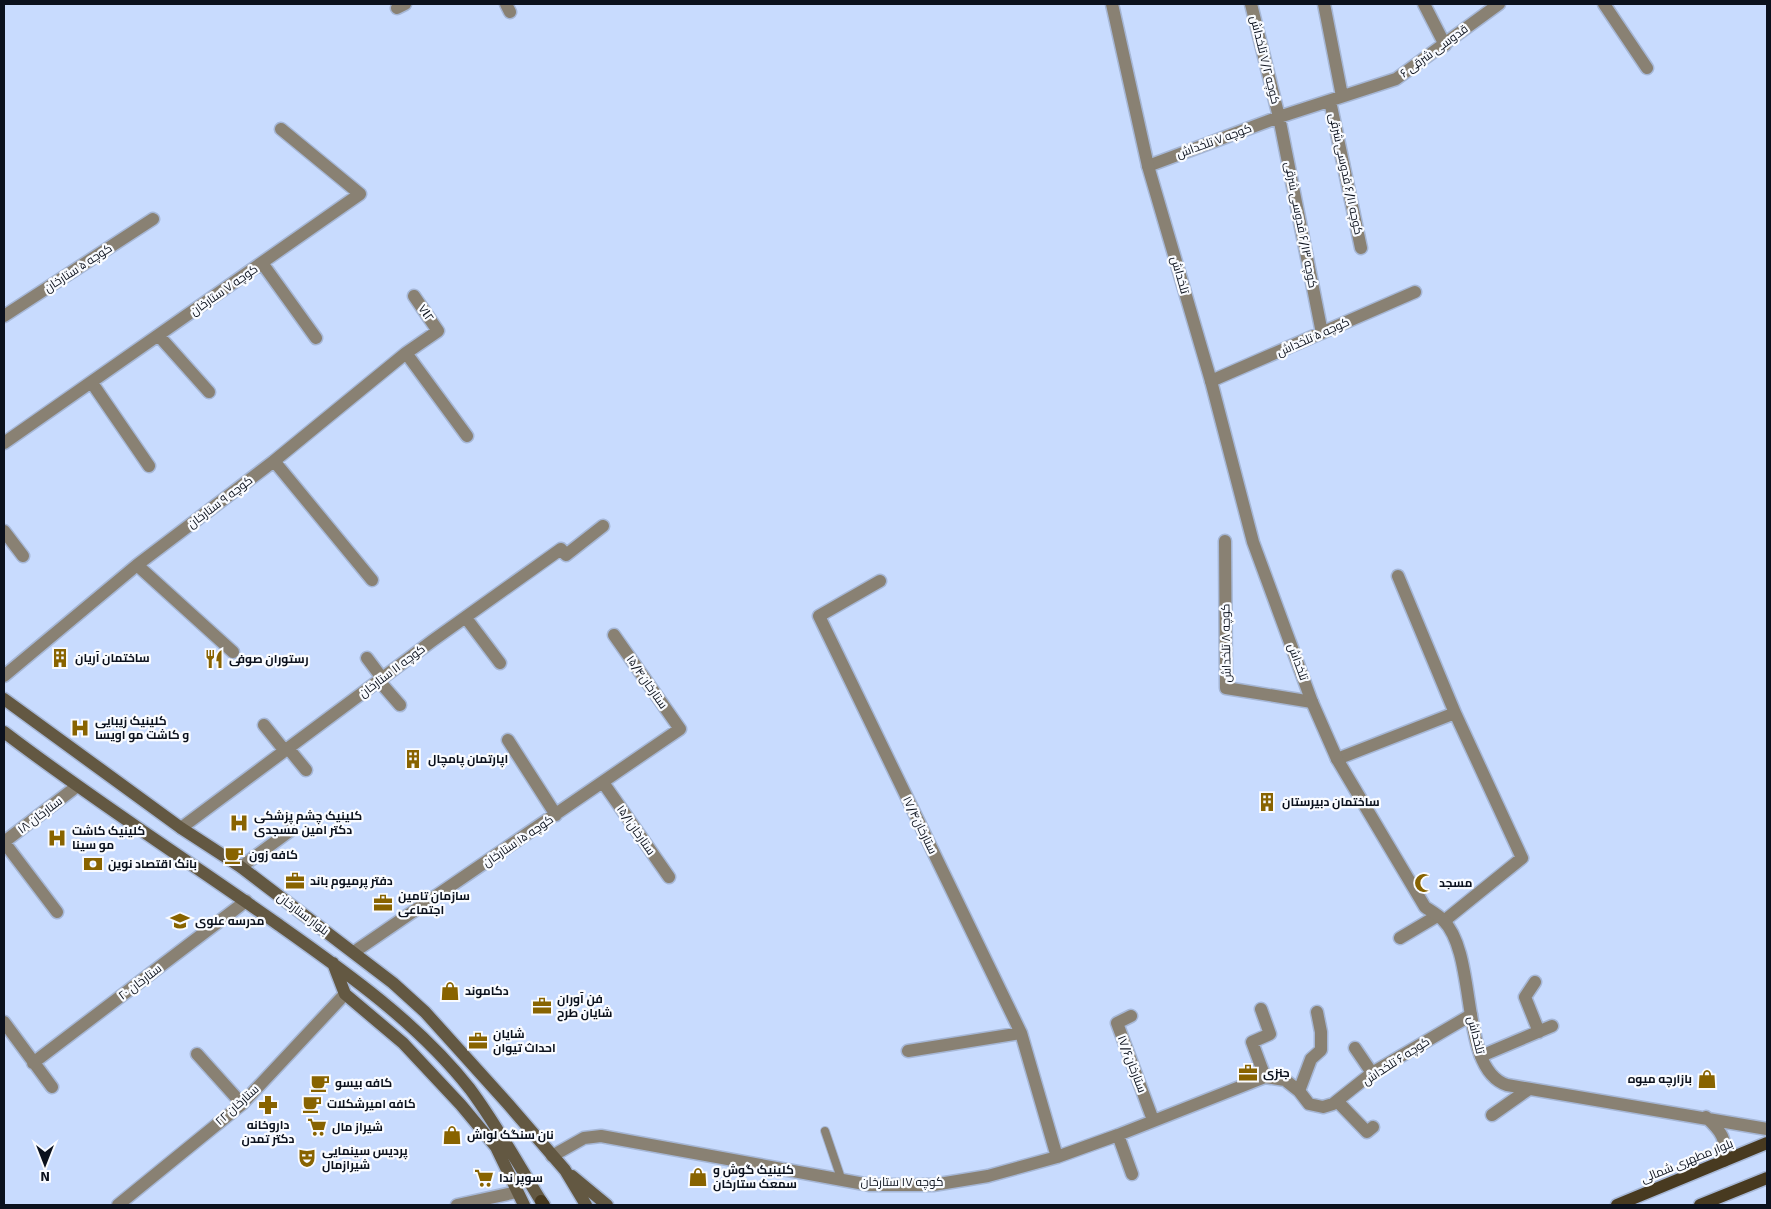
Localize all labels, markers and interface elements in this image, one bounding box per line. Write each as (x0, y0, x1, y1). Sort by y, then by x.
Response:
street label: کوچه ۷/۲ تلخداش (1245, 14, 1283, 106)
street label: قدوسی شرقی ۶ (1397, 22, 1471, 81)
street label: کوچه ۶/۱۱ قدوسی شرقی (1324, 112, 1366, 236)
street label: کوچه ۷ تلخداش (1174, 121, 1254, 163)
street label: کوچه ۶/۱۳ قدوسی شرقی (1280, 161, 1320, 290)
street label: کوچه ۵ ستارخان (41, 241, 116, 297)
street label: تلخداش (1167, 255, 1192, 296)
street label: کوچه ۷ ستارخان (188, 262, 262, 320)
street label: ۷l۲ (414, 302, 437, 325)
street label: کوچه ۵ تلخداش (1274, 315, 1352, 361)
street label: کوچه ۹ ستارخان (185, 473, 257, 533)
street label: کوچه ۸ تلخداش (1218, 603, 1236, 683)
street label: کوچه ۱۱ ستارخان (356, 642, 429, 702)
street label: تلخداش (1284, 642, 1311, 683)
building icon: ساختمان آریان (49, 647, 71, 669)
restaurant icon: رستوران صوفی (203, 648, 225, 670)
place label: ساختمان آریان (75, 651, 150, 666)
place label: رستوران صوفی (229, 652, 309, 667)
street label: ستارخان۱۵/۴ (623, 653, 670, 712)
place label: کلینیک زیبایی و کاشت مو اویسا (95, 714, 189, 743)
hospital icon: کلینیک زیبایی و کاشت مو اویسا (69, 717, 91, 739)
building icon: اپارتمان پامچال (402, 748, 424, 770)
place label: اپارتمان پامچال (428, 752, 508, 768)
building icon: ساختمان دبیرستان (1256, 791, 1278, 813)
street label: ۱۸ ستارخان (15, 794, 66, 837)
street label: ستارخان۱۷/۴ (899, 794, 940, 857)
place label: ساختمان دبیرستان (1282, 795, 1380, 810)
street label: ستارخان۱۵/۱ (613, 802, 658, 858)
place label: کلینیک چشم پزشکی دکتر امین مسجدی (254, 809, 362, 838)
hospital icon: کلینیک چشم پزشکی دکتر امین مسجدی (228, 812, 250, 834)
street label: کوچه ۱۵ ستارخان (480, 812, 557, 871)
place label: کلینیک کاشت مو سینا (72, 824, 145, 853)
hospital icon: کلینیک کاشت مو سینا (46, 827, 68, 849)
cafe icon: کافه زون (223, 844, 245, 866)
place label: کافه زون (249, 848, 298, 863)
bank icon: بانک اقتصاد نوین (82, 853, 104, 875)
place label: بانک اقتصاد نوین (108, 857, 197, 872)
office icon: دفتر پرمیوم باند (284, 870, 306, 892)
mosque icon: مسجد (1413, 872, 1435, 894)
place label: دفتر پرمیوم باند (310, 874, 393, 890)
place label: مسجد (1439, 876, 1472, 891)
place label: سازمان تامین اجتماعی (398, 889, 470, 918)
street label: بلوار ستارخان (274, 890, 332, 939)
office icon: سازمان تامین اجتماعی (372, 892, 394, 914)
school or university icon: مدرسه علوی (169, 910, 191, 932)
place label: مدرسه علوی (195, 914, 264, 929)
street label: ۲۰ ستارخان (116, 961, 165, 1004)
shop icon: دکاموند (439, 980, 461, 1002)
place label: دکاموند (465, 984, 509, 999)
place label: فن آوران شایان طرح (557, 992, 613, 1022)
office icon: فن آوران شایان طرح (531, 995, 553, 1017)
street label: تلخداش (1464, 1015, 1488, 1056)
place label: شایان احداث تیوان (493, 1027, 556, 1056)
office icon: شایان احداث تیوان (467, 1030, 489, 1052)
street label: ستارخان۱۷/۶ (1114, 1033, 1149, 1095)
street label: کوچه ۶ تلخداش (1360, 1034, 1433, 1090)
office icon: جنزی (1237, 1062, 1259, 1084)
place label: جنزی (1263, 1066, 1290, 1081)
shop icon: بازارچه میوه (1696, 1068, 1718, 1090)
cafe icon: کافه بیسو (309, 1072, 331, 1094)
place label: بازارچه میوه (1628, 1072, 1692, 1088)
place label: کافه بیسو (335, 1076, 392, 1091)
street label: ۲۲ ستارخان (212, 1082, 262, 1129)
cafe icon: کافه امیرشکلات (301, 1093, 323, 1115)
pharmacy icon: داروخانه دکتر تمدن (257, 1094, 279, 1116)
place label: کافه امیرشکلات (327, 1097, 416, 1112)
supermarket icon: شیراز مال (306, 1116, 328, 1138)
place label: داروخانه دکتر تمدن (242, 1118, 295, 1147)
place label: شیراز مال (332, 1120, 383, 1135)
shop icon: نان سنگک لواش (441, 1124, 463, 1146)
place label: نان سنگک لواش (467, 1128, 554, 1143)
street label: بلوار مطهرى شمالى (1639, 1136, 1736, 1187)
north arrow (20, 1139, 70, 1189)
place label: پردیس سینمایی شیرازمال (322, 1144, 408, 1173)
theatre icon: پردیس سینمایی شیرازمال (296, 1147, 318, 1169)
place label: کلینیک گوش و سمعک ستارخان (713, 1163, 797, 1192)
shop icon: کلینیک گوش و سمعک ستارخان (687, 1166, 709, 1188)
supermarket icon: سوپر ندا (473, 1167, 495, 1189)
text: N (40, 1168, 50, 1185)
place label: سوپر ندا (499, 1171, 543, 1187)
street label: کوچه ۱۷ ستارخان (861, 1175, 943, 1191)

